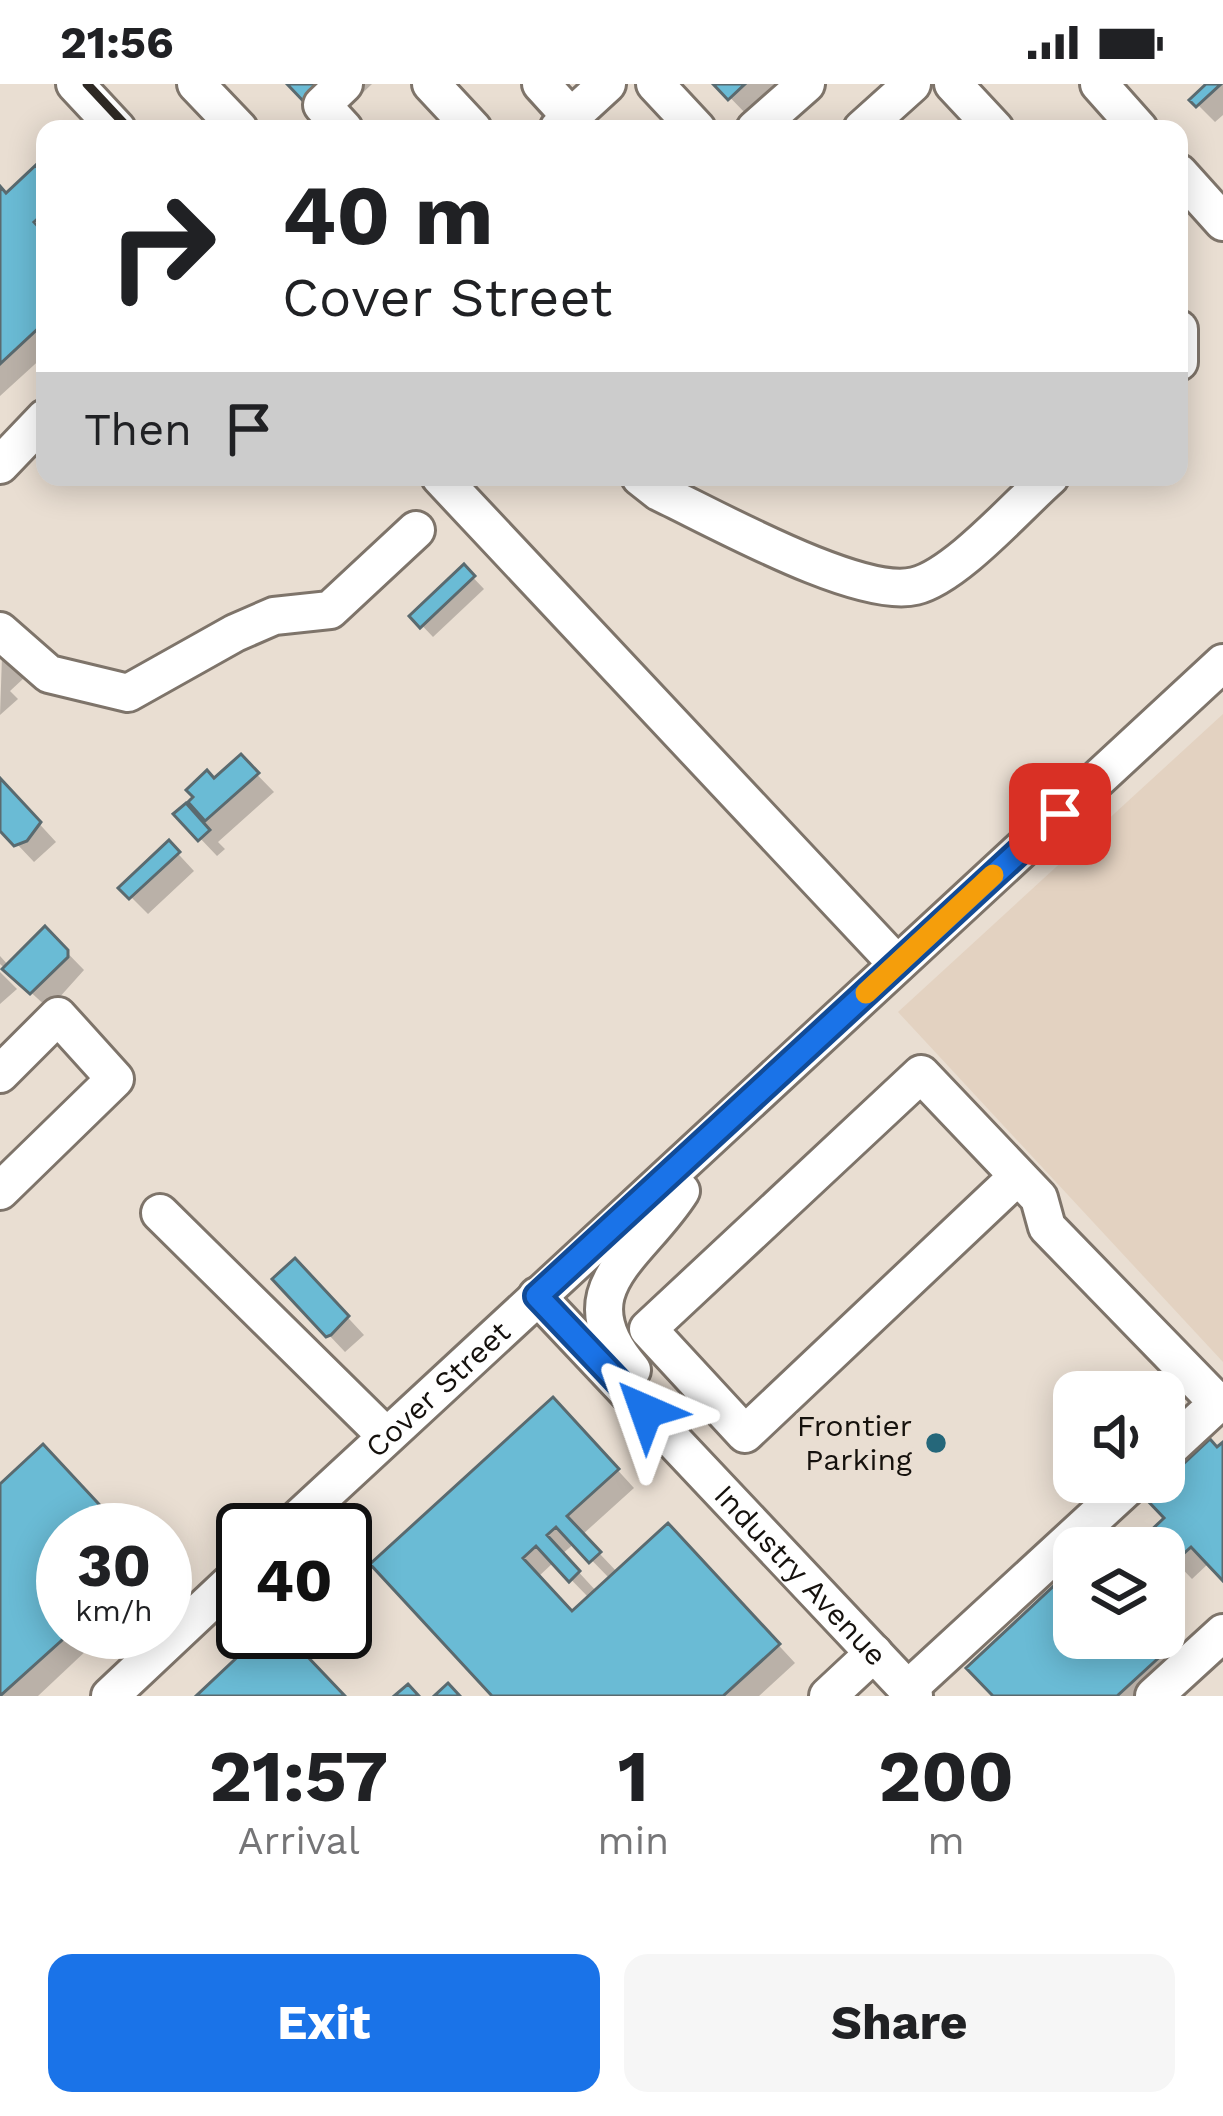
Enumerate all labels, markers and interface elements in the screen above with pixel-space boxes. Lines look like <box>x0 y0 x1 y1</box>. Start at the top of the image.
text: 21:56 <box>60 16 174 69</box>
text: 40 m <box>282 166 493 264</box>
icon: right <box>84 168 240 324</box>
text: Cover Street <box>282 266 612 329</box>
icon: arrive <box>216 396 282 462</box>
text: Then <box>84 403 192 456</box>
pin <box>1009 763 1111 865</box>
icon: arrive <box>1027 781 1093 847</box>
street label: Cover Street <box>358 1314 517 1464</box>
position arrow <box>583 1348 709 1474</box>
map controls <box>1053 1371 1185 1659</box>
button: sound <box>1053 1371 1185 1503</box>
place label: Frontier Parking <box>797 1408 912 1477</box>
marker: Frontier Parking <box>923 1430 949 1456</box>
street label: Industry Avenue <box>707 1478 894 1673</box>
speed limit sign: 40 <box>216 1503 372 1659</box>
button: layers <box>1053 1527 1185 1659</box>
text: 30 <box>77 1530 151 1601</box>
text: km/h <box>75 1593 153 1628</box>
text: 21:57 <box>209 1734 388 1818</box>
text: 1 <box>618 1734 649 1818</box>
text: 200 <box>878 1734 1014 1818</box>
text: Arrival <box>238 1818 360 1863</box>
text: min <box>597 1818 669 1863</box>
text: m <box>927 1818 965 1863</box>
button: Exit <box>48 1954 600 2092</box>
button: Share <box>624 1954 1175 2092</box>

